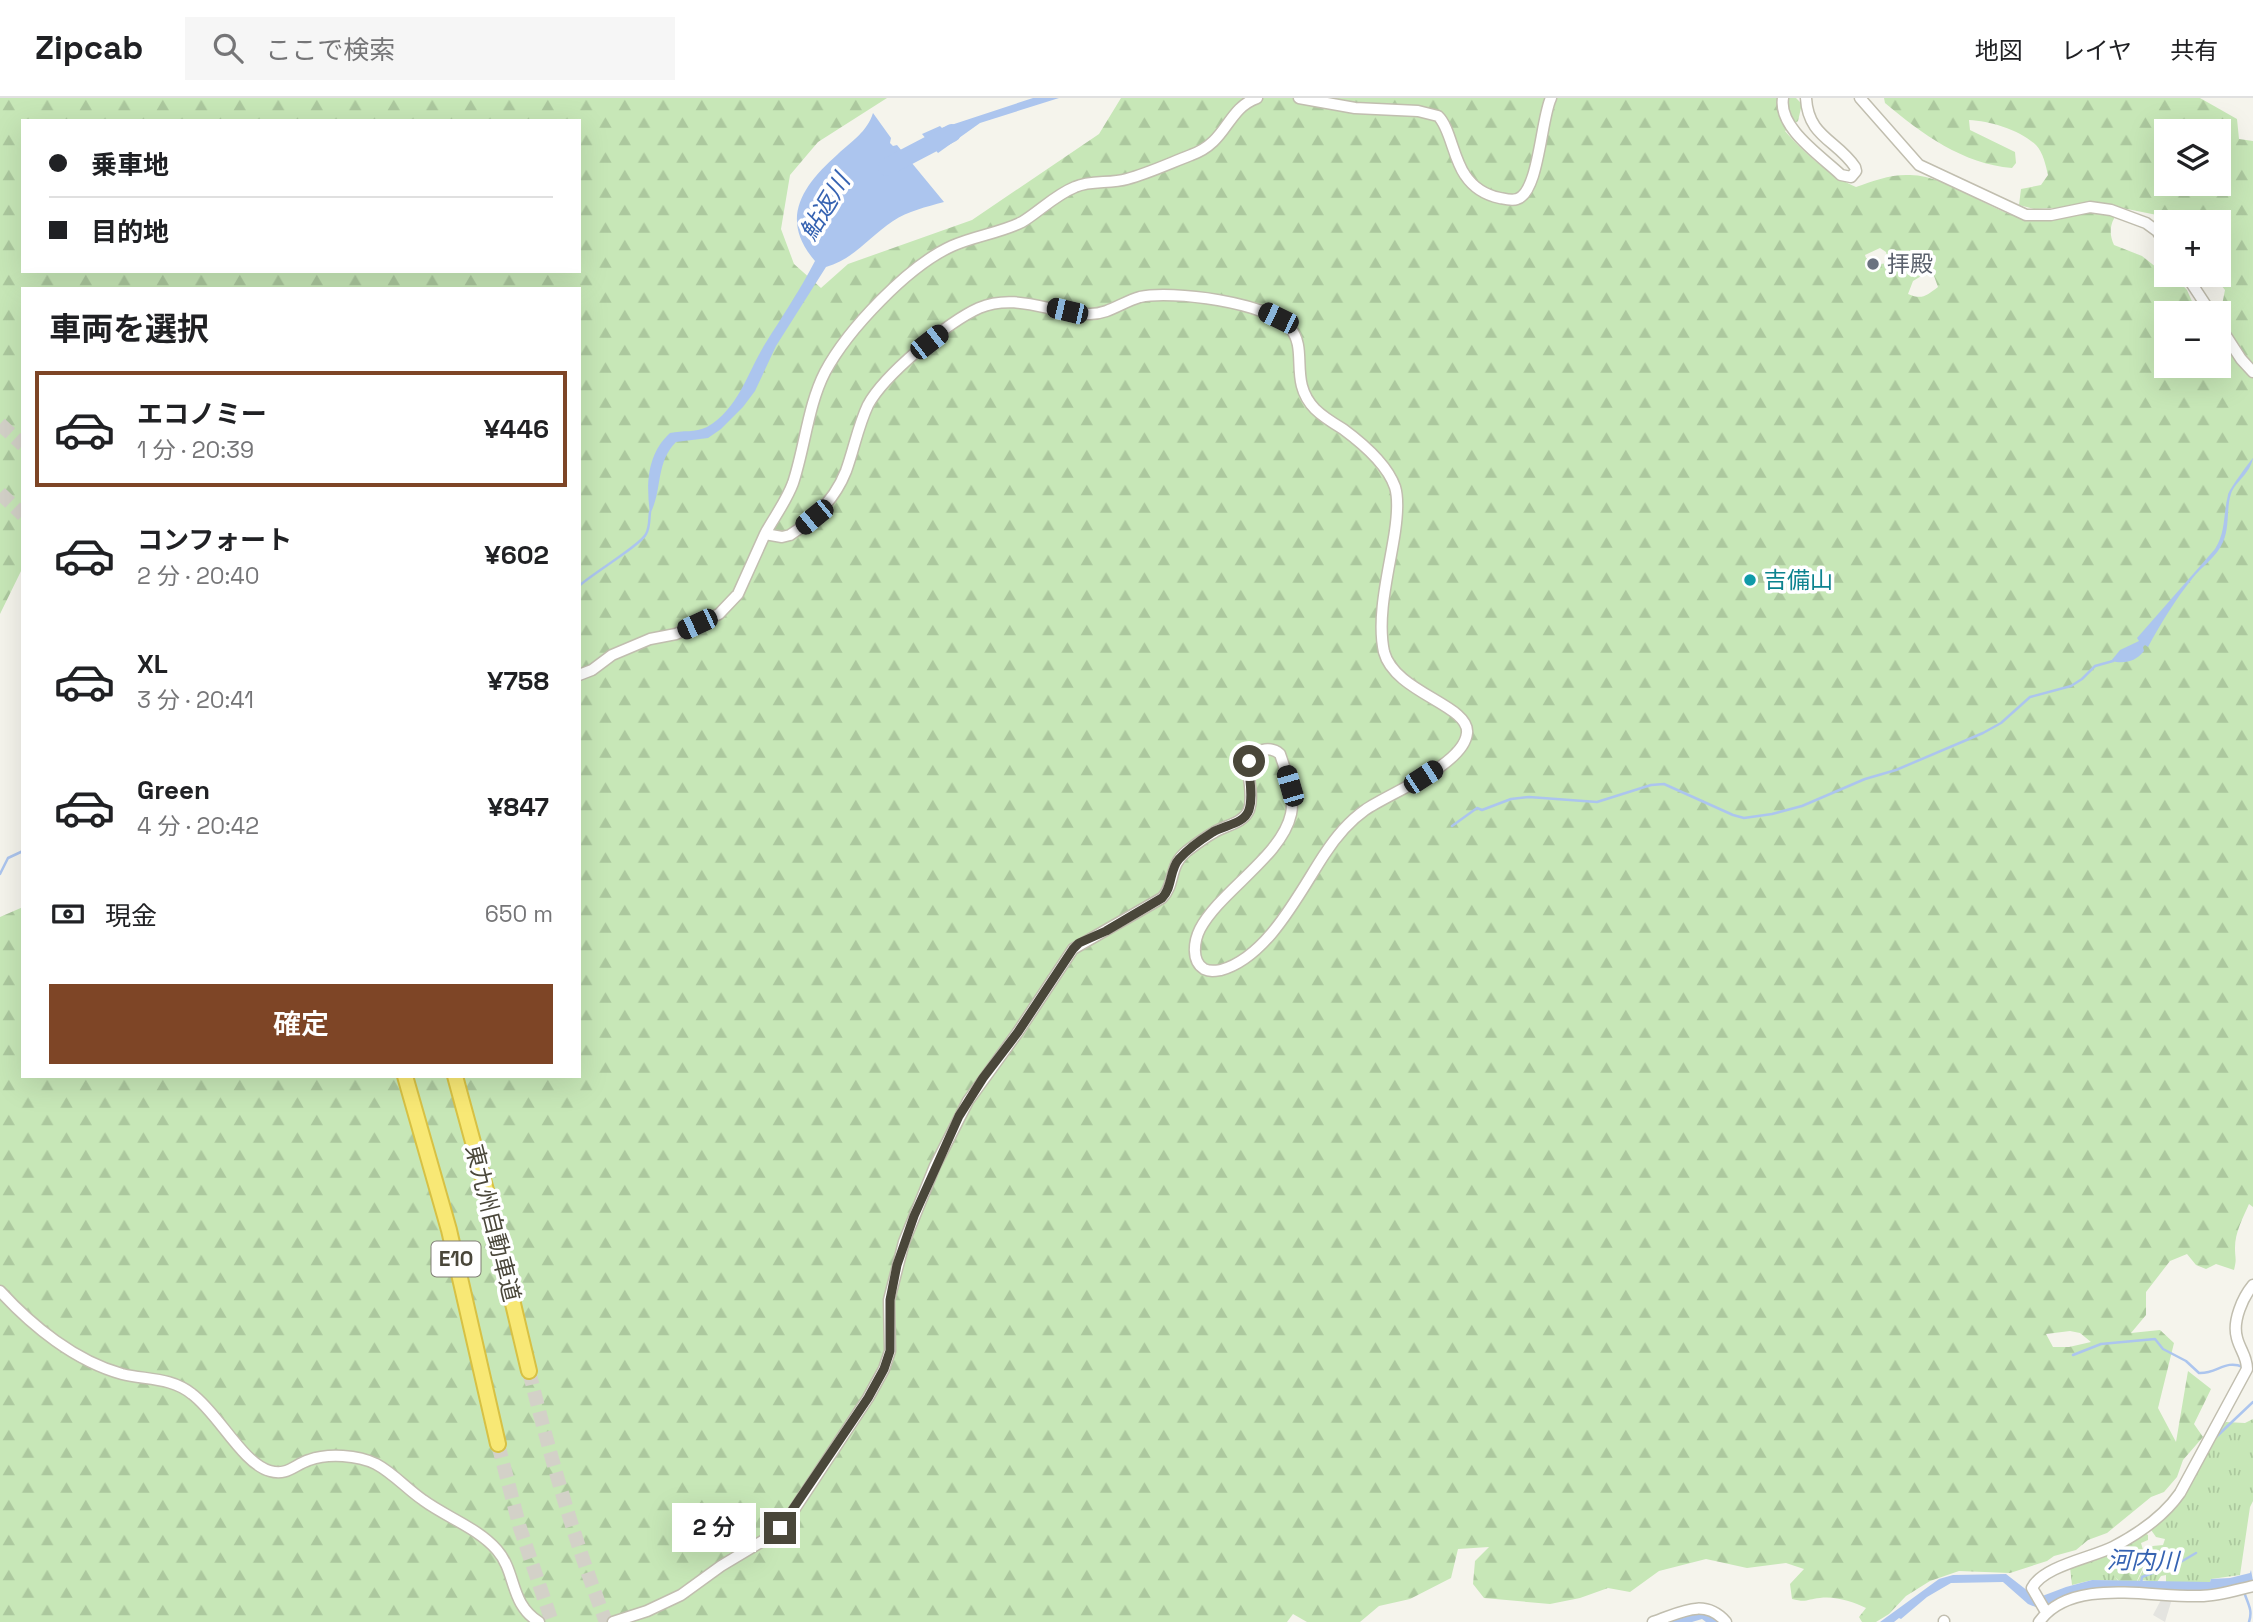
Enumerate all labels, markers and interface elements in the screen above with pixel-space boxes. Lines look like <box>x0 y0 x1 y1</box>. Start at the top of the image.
search box <box>185 17 675 80</box>
text: Zipcab <box>35 27 143 69</box>
icon: search <box>209 29 247 67</box>
text: ここで検索 <box>265 33 395 67</box>
text: 地図 <box>1975 35 2023 66</box>
text: レイヤ <box>2061 35 2132 66</box>
text: 共有 <box>2170 35 2218 66</box>
map controls <box>2154 119 2231 378</box>
button: layers <box>2154 119 2231 196</box>
text: 乗車地 <box>91 148 169 182</box>
water label: 鮎返川 <box>793 165 858 246</box>
button: + <box>2154 210 2231 287</box>
text: 目的地 <box>91 215 169 249</box>
place label: 拝殿 <box>1887 249 1933 279</box>
marker: 拝殿 <box>1865 256 1881 272</box>
car <box>1045 296 1090 326</box>
car <box>1255 299 1302 337</box>
button: − <box>2154 301 2231 378</box>
text: 車両を選択 <box>49 309 209 349</box>
car <box>906 321 953 363</box>
text: エコノミー <box>137 397 267 431</box>
icon: car <box>53 398 116 461</box>
text: ¥446 <box>484 412 549 446</box>
text: 1 分 · 20:39 <box>137 435 254 465</box>
car <box>792 496 837 538</box>
text: コンフォート <box>137 523 292 557</box>
icon: car <box>53 524 116 587</box>
text: ¥602 <box>485 538 549 572</box>
text: 2 分 · 20:40 <box>137 561 259 591</box>
place label: 吉備山 <box>1764 565 1833 595</box>
marker: 吉備山 <box>1742 572 1758 588</box>
car <box>674 606 721 642</box>
text: XL <box>137 647 168 681</box>
icon: car <box>53 650 116 713</box>
text: ¥758 <box>487 664 549 698</box>
text: 3 分 · 20:41 <box>137 685 254 715</box>
route start <box>1233 745 1265 777</box>
car <box>1400 757 1447 797</box>
car <box>1275 763 1306 809</box>
text: Green <box>137 773 210 807</box>
icon: car <box>53 776 116 839</box>
text: ¥847 <box>487 790 549 824</box>
text: 4 分 · 20:42 <box>137 811 259 841</box>
icon: cash <box>49 895 87 933</box>
text: 現金 <box>105 899 157 933</box>
text: 650 m <box>485 899 553 929</box>
button: 確定 <box>49 984 553 1064</box>
street label: 東九州自動車道 <box>459 1141 527 1305</box>
road number: E10 <box>432 1242 480 1276</box>
callout: 2 分 <box>672 1504 756 1552</box>
text: 2 分 <box>693 1512 735 1542</box>
route end <box>764 1512 796 1544</box>
water label: 河内川 <box>2107 1544 2182 1577</box>

